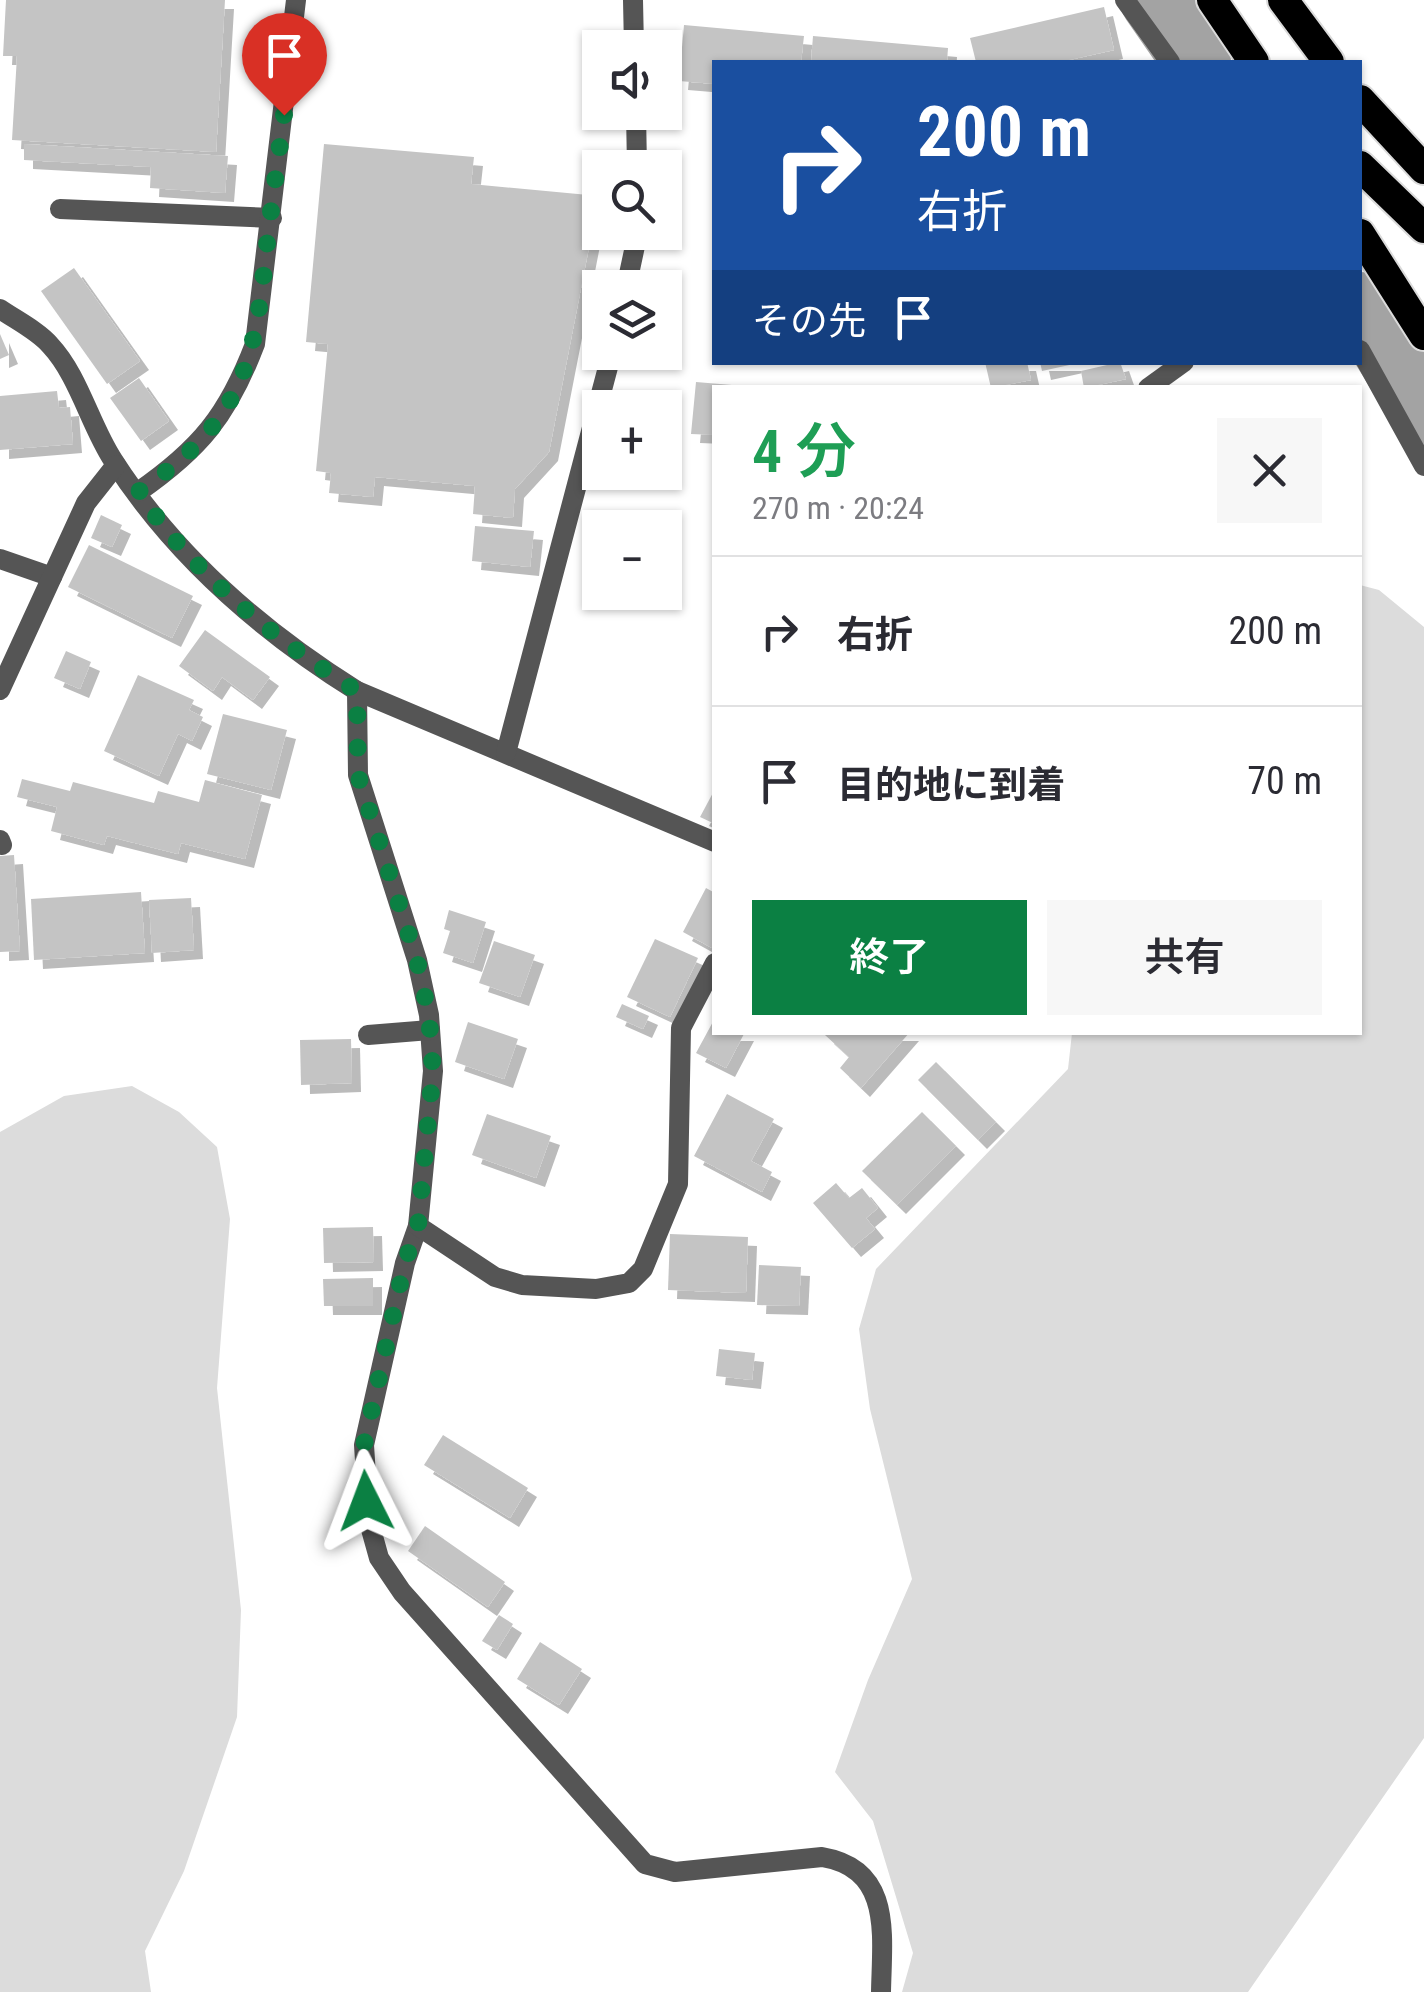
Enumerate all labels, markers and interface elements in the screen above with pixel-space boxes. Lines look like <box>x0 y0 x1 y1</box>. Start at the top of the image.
pin <box>242 13 327 116</box>
icon: arrive <box>257 28 312 83</box>
map controls <box>582 30 682 610</box>
button: sound <box>582 30 682 130</box>
text: 200 m <box>917 91 1091 173</box>
icon: right <box>752 100 882 230</box>
button: search <box>582 150 682 250</box>
text: 右折 <box>917 185 1007 238</box>
button: layers <box>582 270 682 370</box>
icon: arrive <box>886 290 941 345</box>
text: その先 <box>752 299 866 343</box>
button: + <box>582 390 682 490</box>
text: 4 分 <box>752 416 856 487</box>
button: close <box>1217 418 1322 523</box>
text: 270 m · 20:24 <box>752 489 924 527</box>
button: − <box>582 510 682 610</box>
icon: right <box>752 604 807 659</box>
text: 200 m <box>1228 609 1322 653</box>
text: 右折 <box>837 613 913 657</box>
icon: arrive <box>752 754 807 809</box>
text: 70 m <box>1247 759 1322 803</box>
text: 目的地に到着 <box>837 763 1065 807</box>
button: 終了 <box>752 900 1027 1015</box>
button: 共有 <box>1047 900 1322 1015</box>
position arrow <box>314 1449 418 1553</box>

